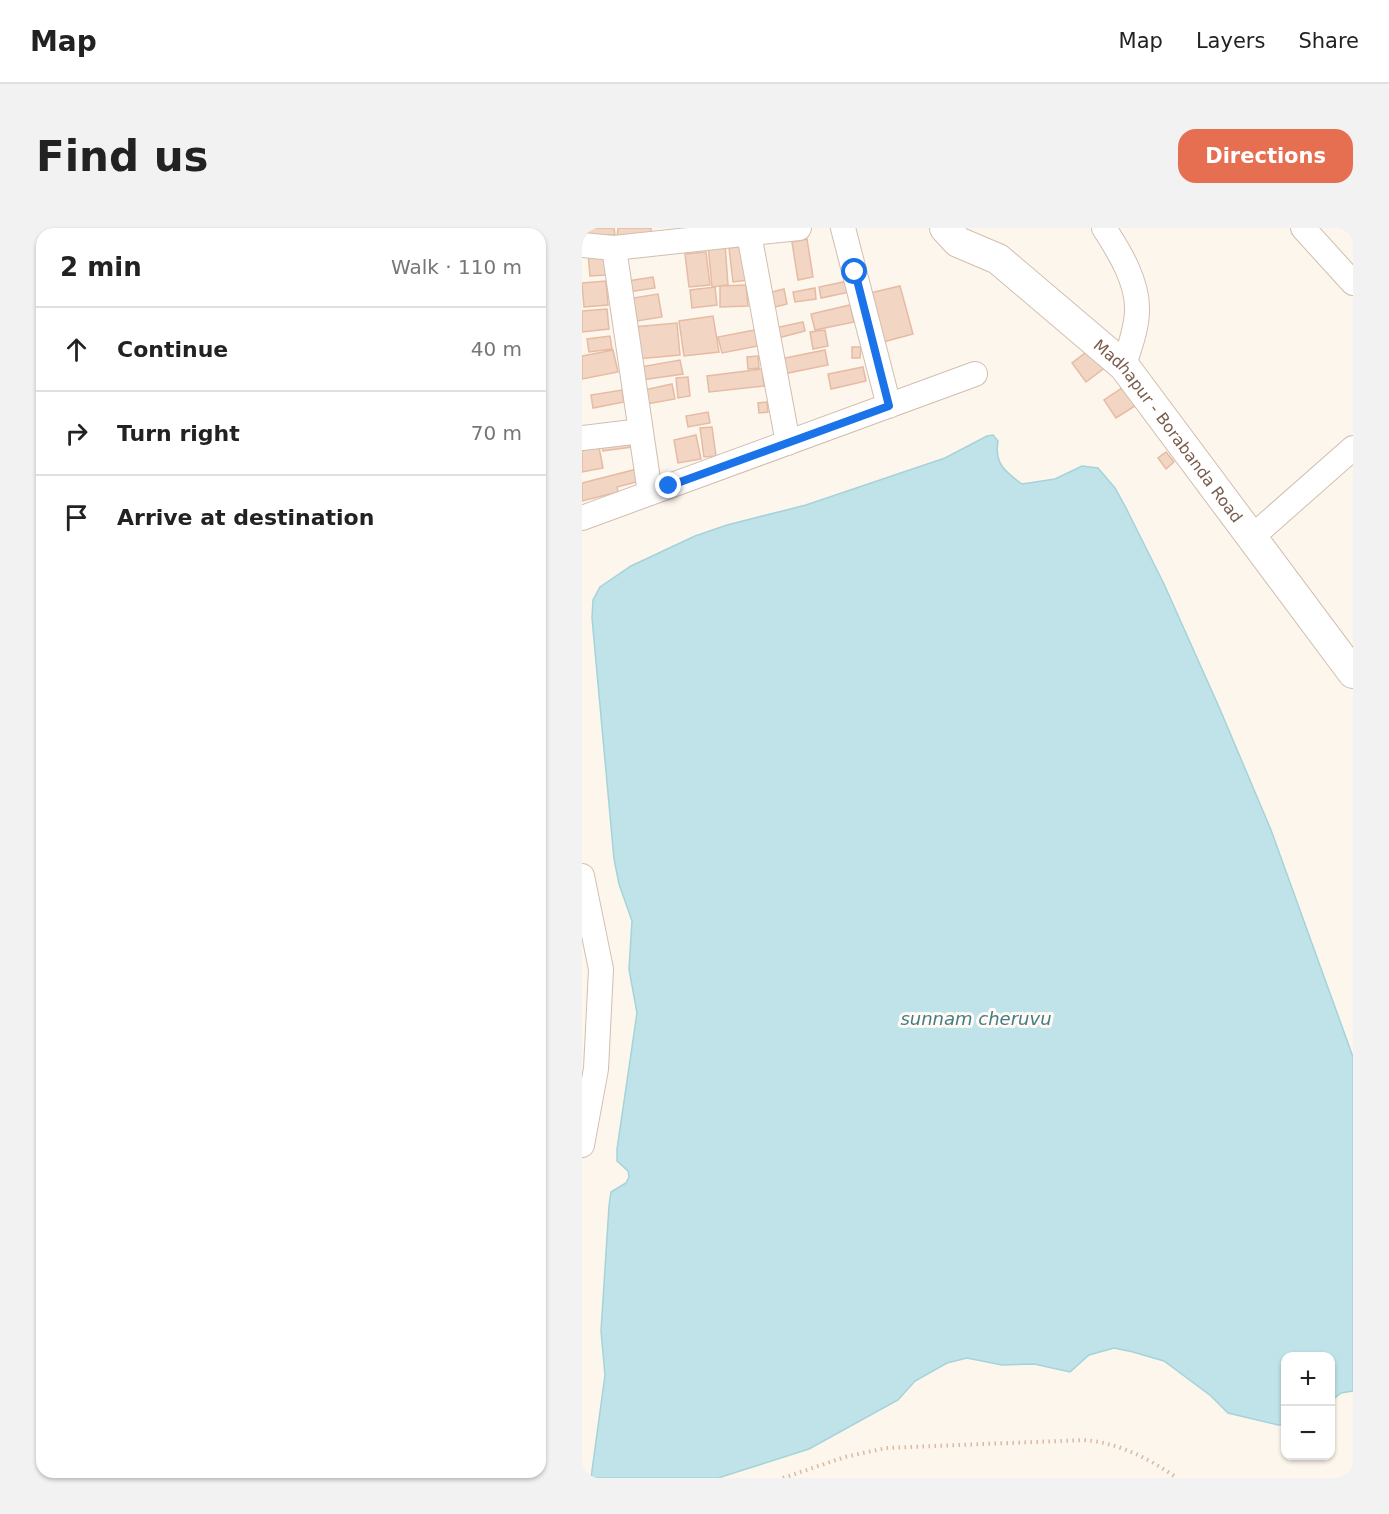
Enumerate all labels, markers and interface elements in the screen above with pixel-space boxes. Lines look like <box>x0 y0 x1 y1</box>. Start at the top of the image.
text: Map <box>30 25 97 58</box>
text: Map <box>1119 29 1163 53</box>
text: Layers <box>1196 29 1265 53</box>
text: Share <box>1298 29 1359 53</box>
button: Directions <box>1178 129 1353 183</box>
text: Find us <box>36 132 209 181</box>
text: 2 min <box>60 252 142 282</box>
text: Walk · 110 m <box>391 255 522 279</box>
route start <box>841 258 867 284</box>
icon: ahead <box>60 333 93 366</box>
street label: Madhapur - Borabanda Road <box>1090 335 1247 526</box>
text: Continue <box>117 337 228 362</box>
text: 40 m <box>471 337 522 361</box>
icon: right <box>60 417 93 450</box>
text: Turn right <box>117 421 240 446</box>
text: 70 m <box>471 421 522 445</box>
route end <box>655 472 681 498</box>
icon: arrive <box>60 501 93 534</box>
text: Arrive at destination <box>117 505 374 530</box>
water label: sunnam cheruvu <box>900 1008 1052 1029</box>
map controls <box>1281 1352 1335 1460</box>
button: + <box>1281 1352 1335 1406</box>
button: − <box>1281 1406 1335 1460</box>

